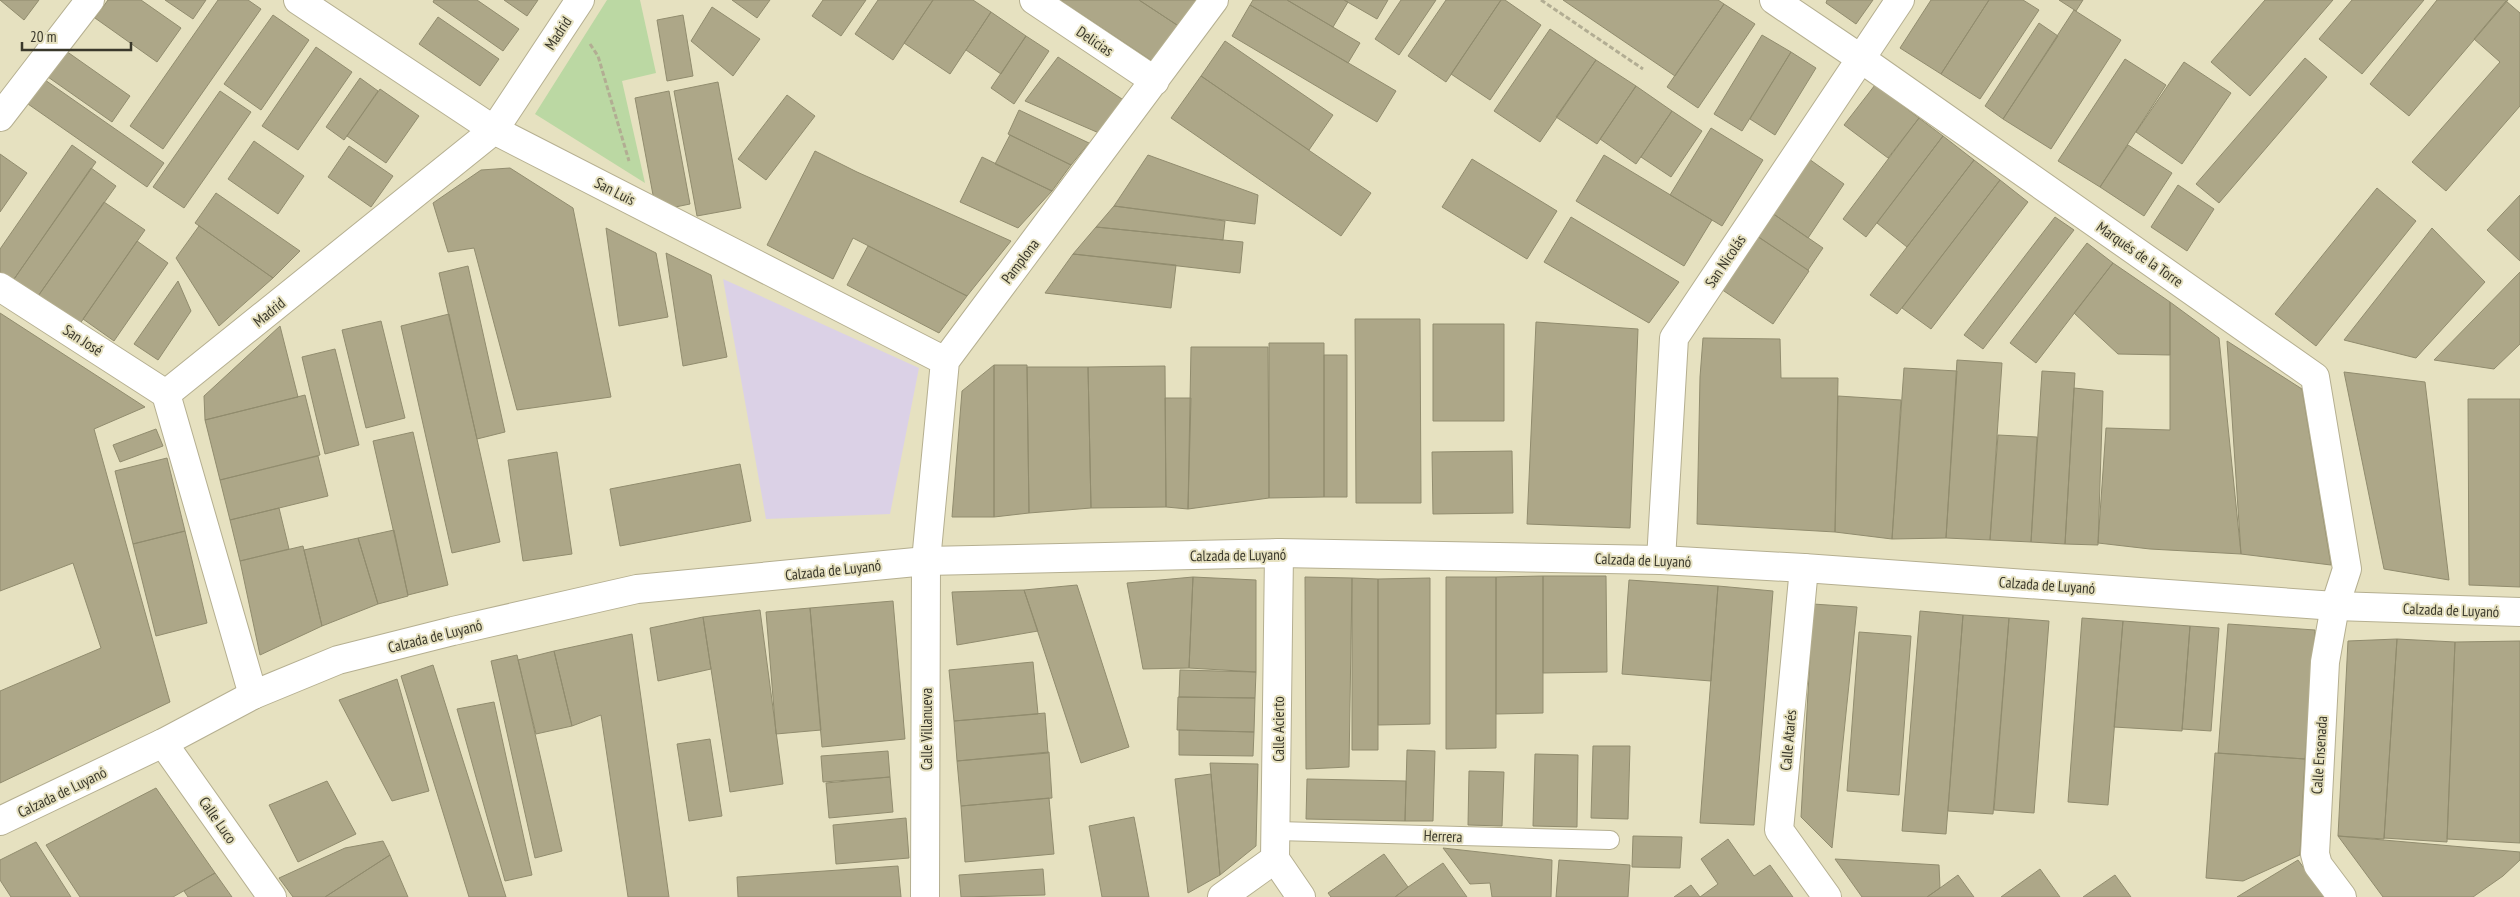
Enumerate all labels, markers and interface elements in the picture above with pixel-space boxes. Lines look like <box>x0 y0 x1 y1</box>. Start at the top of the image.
street label: Madrid <box>540 13 576 53</box>
scale bar <box>22 20 131 52</box>
street label: Delicias <box>1073 22 1117 60</box>
text: 20 m <box>30 27 56 46</box>
street label: San Luis <box>592 173 638 209</box>
street label: Marqués de la Torre <box>2093 217 2187 291</box>
street label: San Nicolás <box>1700 231 1750 291</box>
street label: Pamplona <box>997 235 1043 287</box>
street label: Madrid <box>249 293 289 331</box>
street label: San José <box>60 320 106 360</box>
street label: Calzada de Luyanó <box>1190 545 1286 565</box>
street label: Calzada de Luyanó <box>1595 549 1691 571</box>
street label: Calzada de Luyanó <box>784 556 882 584</box>
street label: Calzada de Luyanó <box>1998 572 2096 598</box>
street label: Calzada de Luyanó <box>2403 599 2499 621</box>
street label: Calzada de Luyanó <box>386 615 484 657</box>
street label: Calle Villanueva <box>917 688 936 770</box>
street label: Calle Acierto <box>1269 696 1288 762</box>
street label: Calle Atarés <box>1776 709 1800 771</box>
street label: Calle Ensenada <box>2307 715 2331 795</box>
street label: Calzada de Luyanó <box>15 762 109 822</box>
street label: Calle Luco <box>195 793 241 847</box>
street label: Herrera <box>1423 826 1463 846</box>

